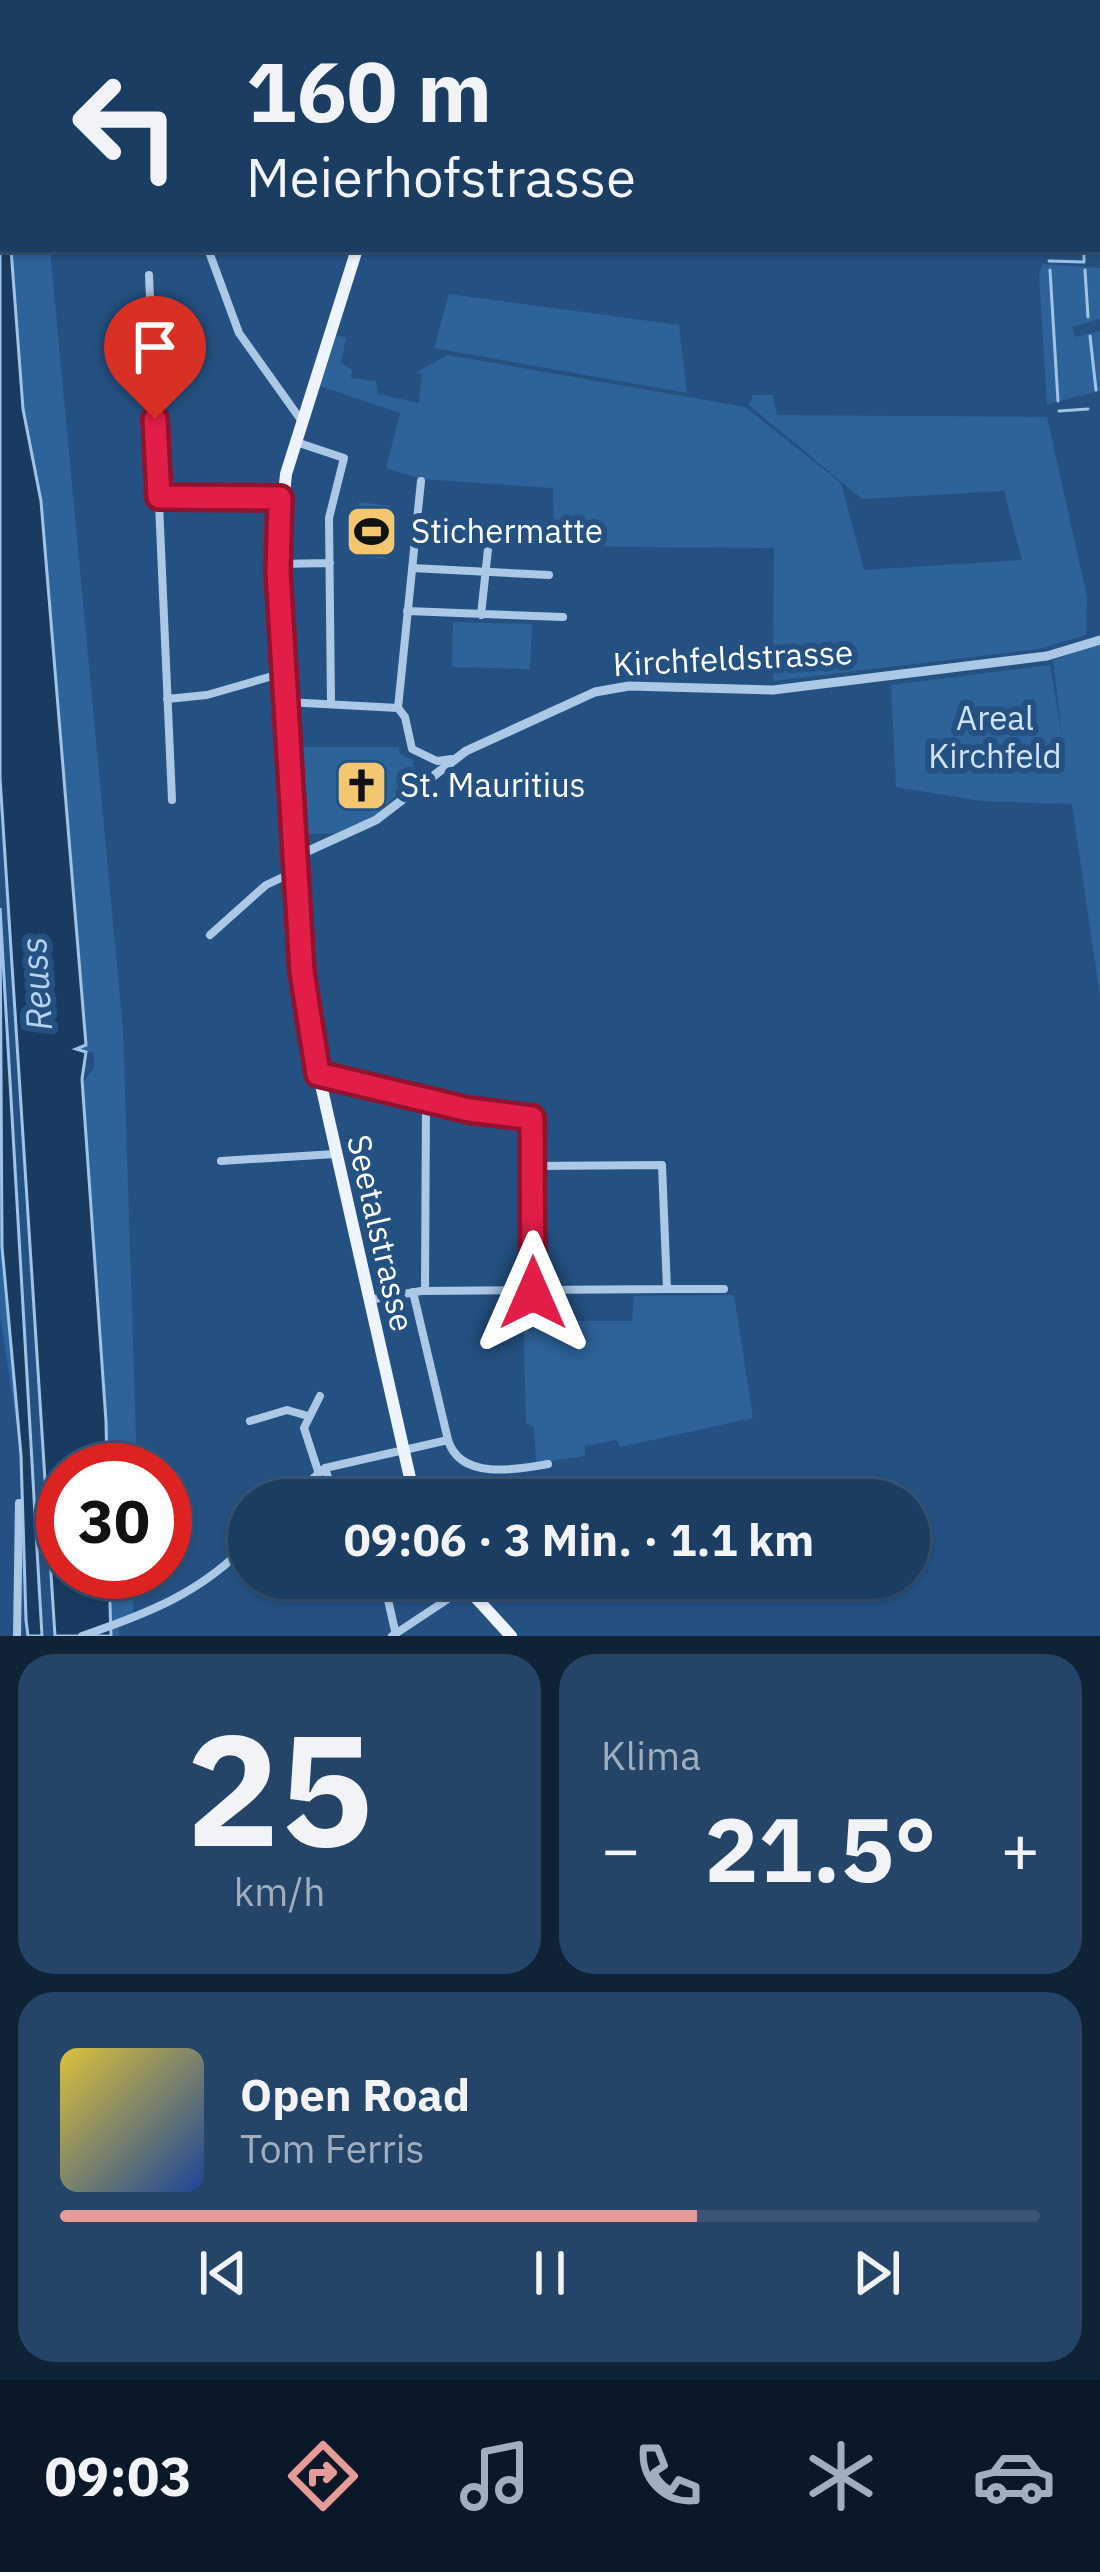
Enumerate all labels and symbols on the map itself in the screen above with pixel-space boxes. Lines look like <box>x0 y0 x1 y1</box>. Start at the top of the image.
pin <box>104 296 206 419</box>
sports icon: Stichermatte <box>344 503 400 559</box>
place label: Stichermatte <box>411 509 603 552</box>
street label: Kirchfeldstrasse <box>612 630 854 685</box>
park label: Areal Kirchfeld <box>928 696 1062 777</box>
church icon: St. Mauritius <box>333 757 389 813</box>
place label: St. Mauritius <box>400 763 586 806</box>
water label: Reuss <box>9 936 62 1032</box>
street label: Seetalstrasse <box>338 1130 425 1335</box>
position arrow <box>470 1230 596 1356</box>
speed limit sign: 30 <box>36 1443 192 1599</box>

